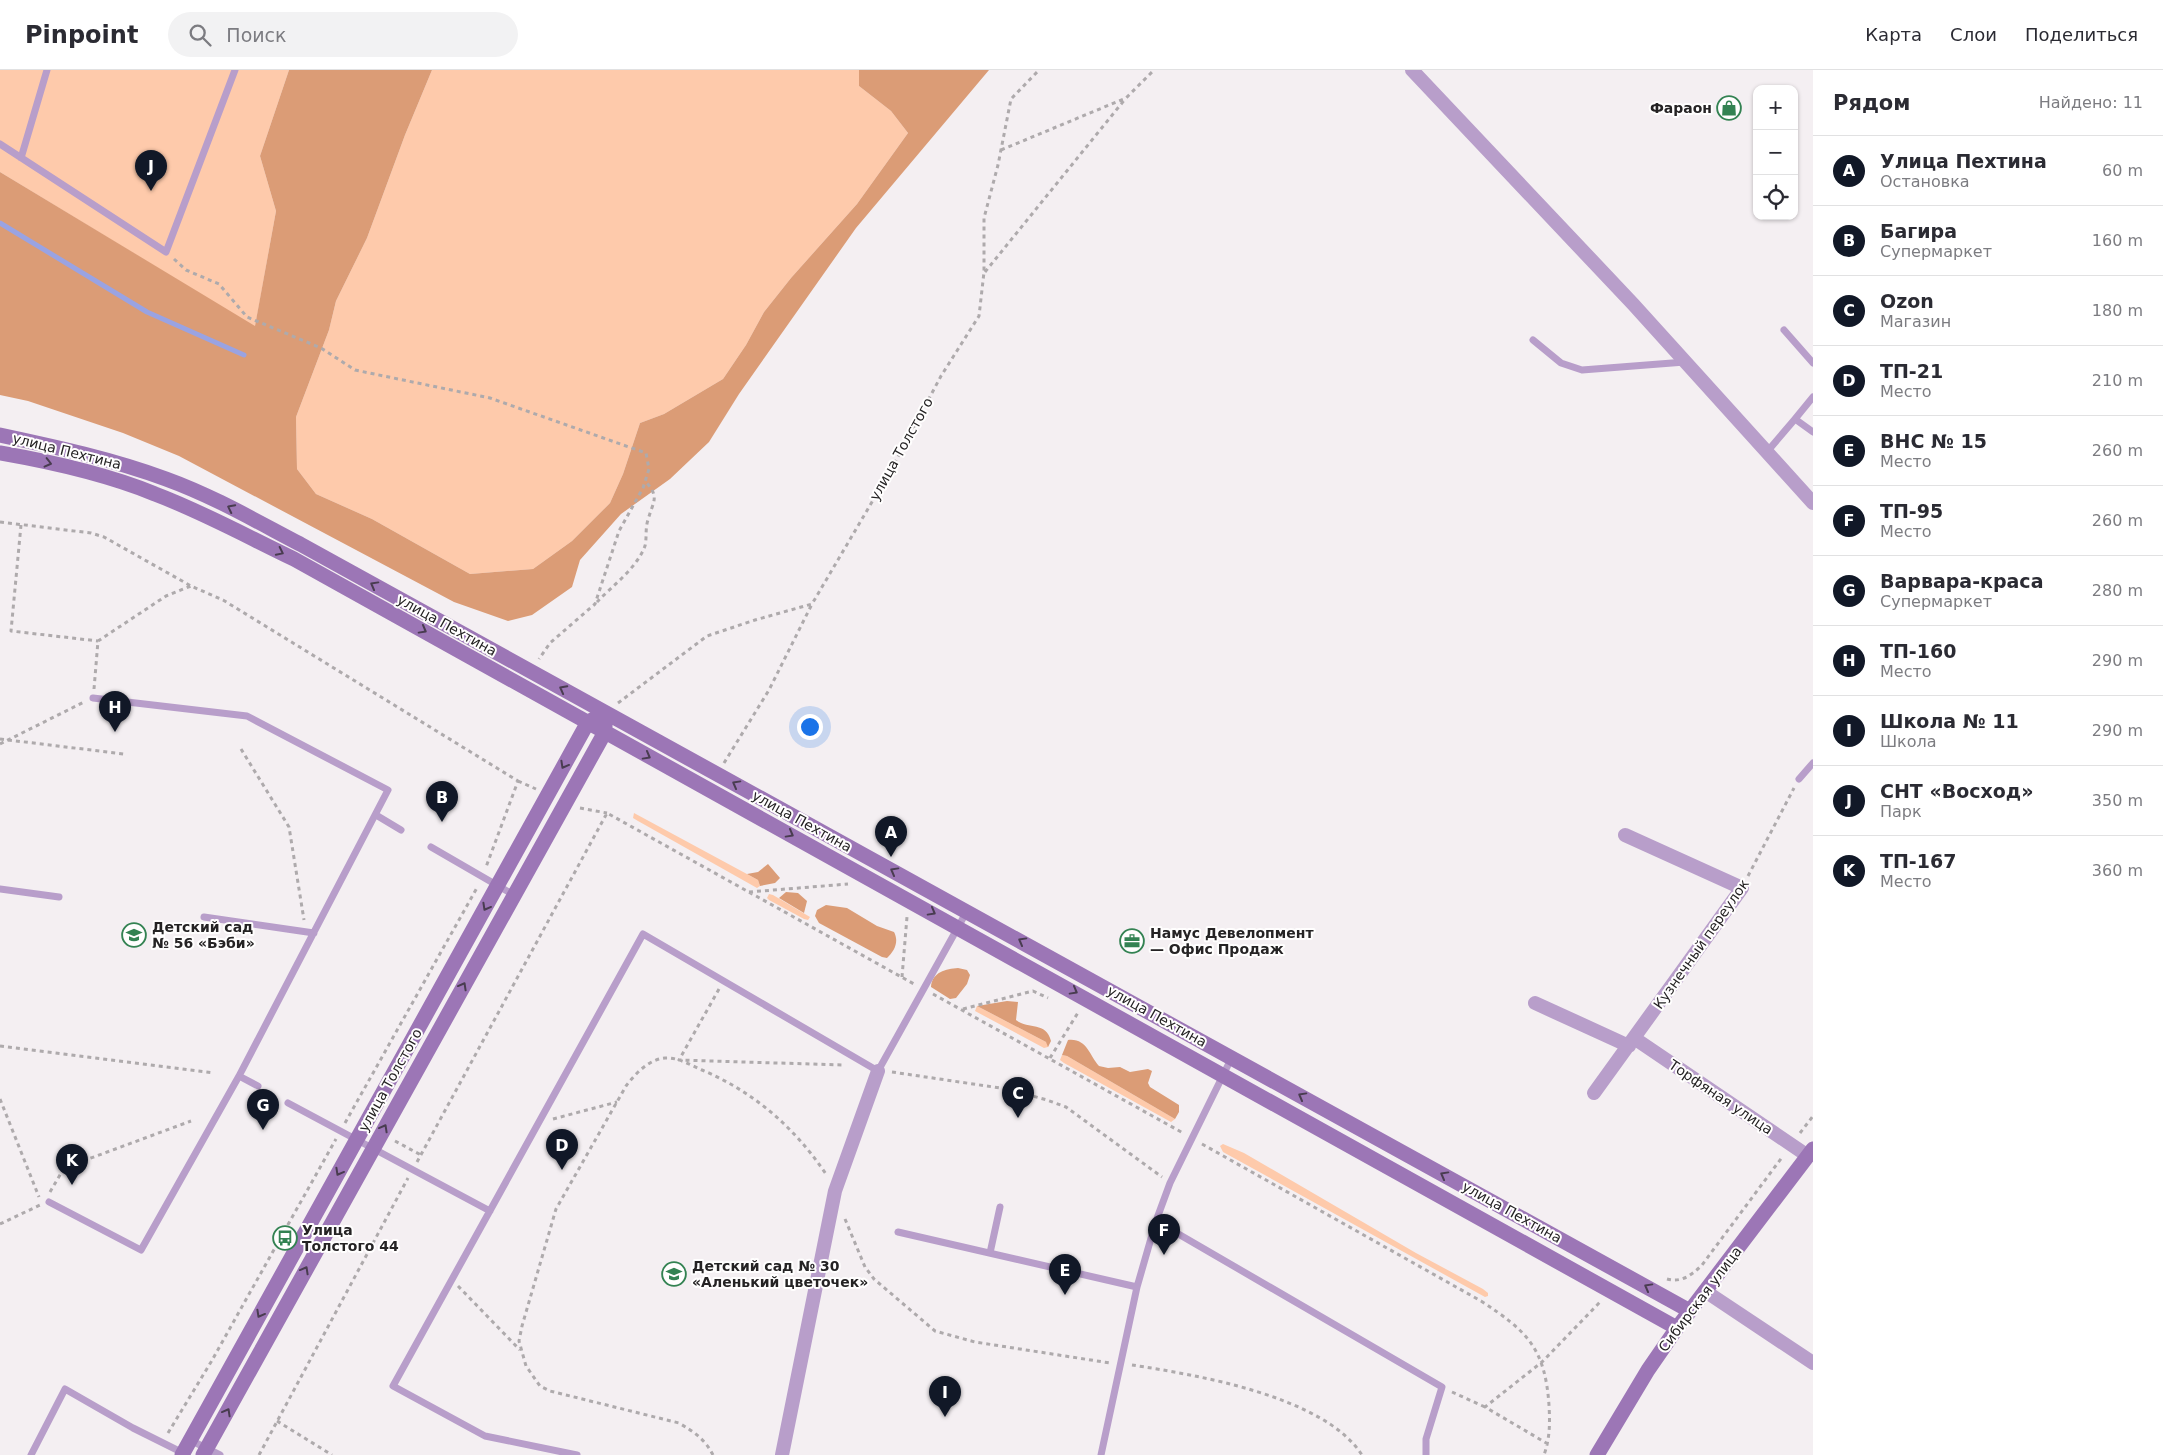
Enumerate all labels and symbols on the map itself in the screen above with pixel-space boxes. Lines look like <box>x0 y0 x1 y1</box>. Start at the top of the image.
shop icon: Фараон <box>1716 95 1742 121</box>
place label: Фараон <box>1650 100 1712 116</box>
pin: J <box>135 150 167 191</box>
street label: улица Толстого <box>866 395 936 503</box>
street label: улица Пехтина <box>11 430 123 472</box>
one-way arrow <box>43 457 52 468</box>
one-way arrow <box>227 504 236 514</box>
one-way arrow <box>275 546 284 557</box>
one-way arrow <box>371 581 380 591</box>
street label: улица Пехтина <box>394 591 500 659</box>
one-way arrow <box>417 624 426 634</box>
one-way arrow <box>559 685 568 695</box>
pin: H <box>99 691 131 732</box>
your location <box>797 714 823 740</box>
one-way arrow <box>642 750 651 760</box>
one-way arrow <box>560 760 570 769</box>
one-way arrow <box>732 780 741 790</box>
pin: B <box>426 781 458 822</box>
street label: улица Пехтина <box>749 787 855 855</box>
pin: A <box>875 816 907 857</box>
one-way arrow <box>784 828 793 838</box>
one-way arrow <box>890 867 899 877</box>
street label: Кузнечный переулок <box>1650 876 1752 1012</box>
one-way arrow <box>482 902 492 911</box>
one-way arrow <box>927 906 936 916</box>
place label: Детский сад № 56 «Бэби» <box>152 919 255 951</box>
school or university icon: Детский сад № 56 «Бэби» <box>121 922 147 948</box>
place label: Намус Девелопмент — Офис Продаж <box>1150 925 1314 957</box>
office icon: Намус Девелопмент — Офис Продаж <box>1119 928 1145 954</box>
one-way arrow <box>1018 937 1027 947</box>
street label: улица Пехтина <box>1104 982 1210 1050</box>
one-way arrow <box>457 983 467 992</box>
one-way arrow <box>1069 985 1078 995</box>
street label: улица Толстого <box>355 1026 425 1134</box>
street label: Торфяная улица <box>1665 1056 1776 1138</box>
pin: C <box>1002 1077 1034 1118</box>
pin: G <box>247 1089 279 1130</box>
one-way arrow <box>1298 1092 1307 1102</box>
one-way arrow <box>378 1125 388 1134</box>
pin: D <box>546 1129 578 1170</box>
pin: K <box>56 1144 88 1185</box>
one-way arrow <box>335 1166 345 1175</box>
one-way arrow <box>1441 1171 1450 1181</box>
street label: улица Пехтина <box>1459 1178 1565 1246</box>
pin: F <box>1148 1214 1180 1255</box>
place label: Улица Толстого 44 <box>302 1222 399 1254</box>
bus stop icon: Улица Толстого 44 <box>272 1225 298 1251</box>
street label: Сибирская улица <box>1655 1243 1745 1355</box>
pin: E <box>1049 1254 1081 1295</box>
place label: Детский сад № 30 «Аленький цветочек» <box>692 1258 868 1290</box>
school or university icon: Детский сад № 30 «Аленький цветочек» <box>661 1261 687 1287</box>
one-way arrow <box>299 1267 309 1276</box>
one-way arrow <box>1644 1283 1653 1293</box>
one-way arrow <box>257 1309 267 1318</box>
pin: I <box>929 1376 961 1417</box>
one-way arrow <box>220 1409 230 1418</box>

